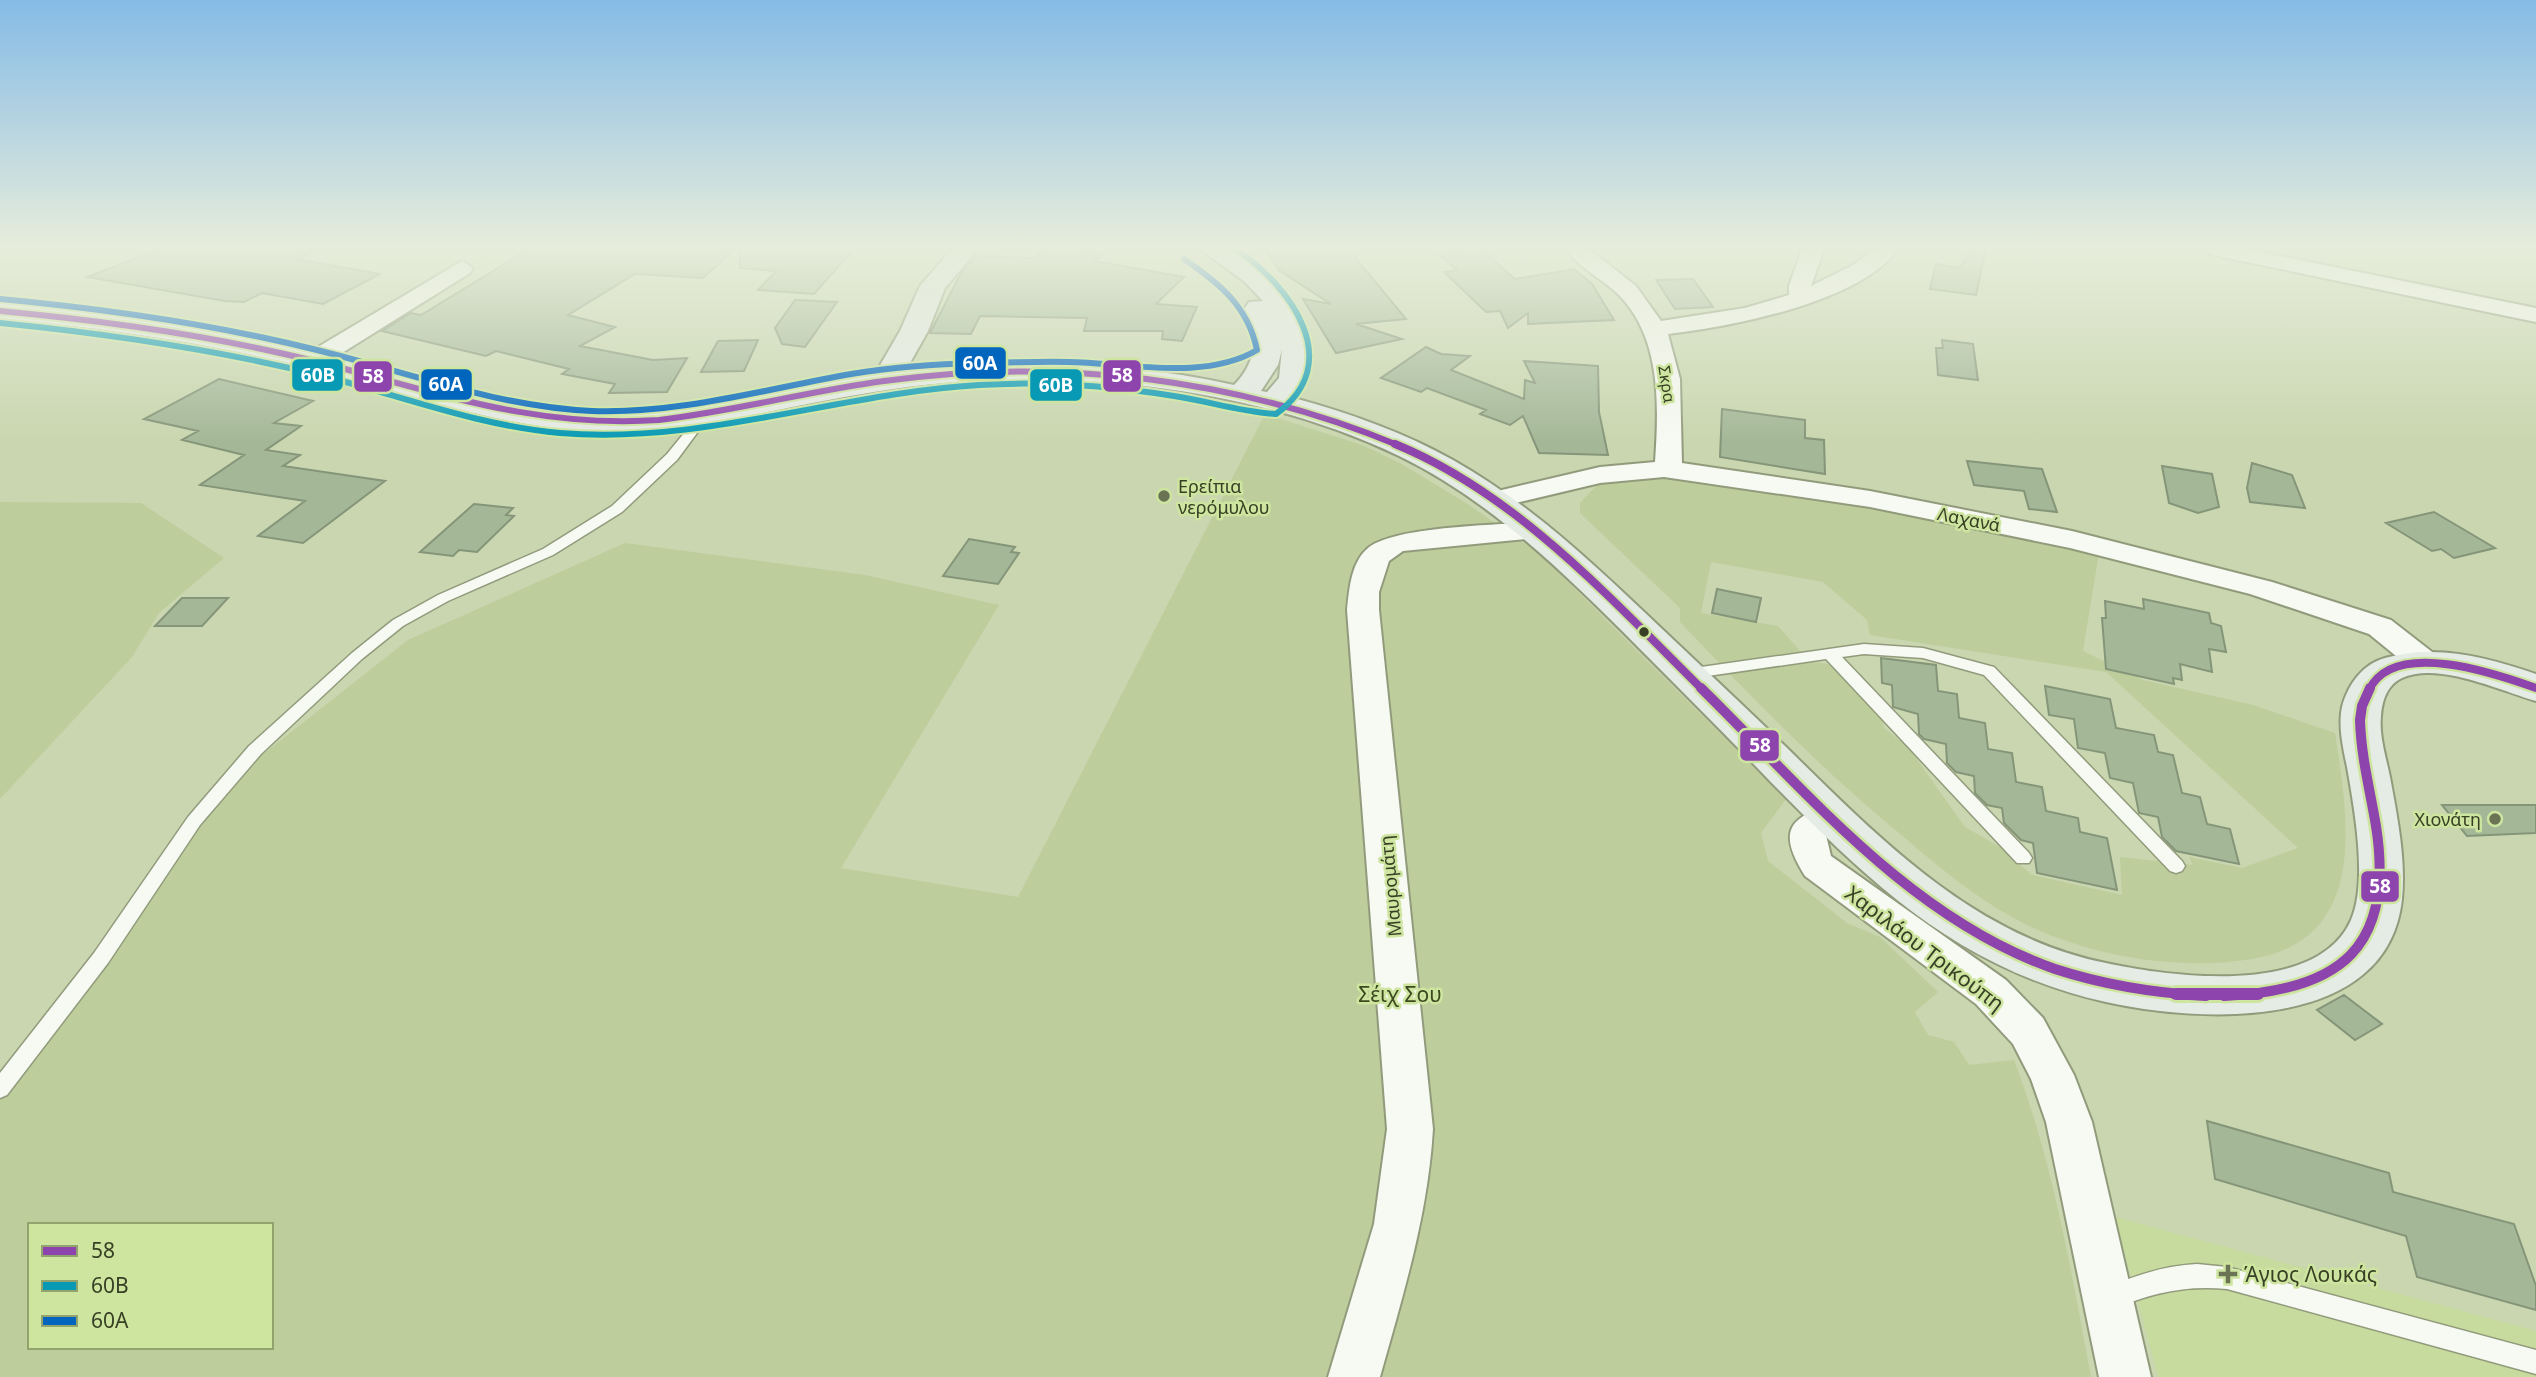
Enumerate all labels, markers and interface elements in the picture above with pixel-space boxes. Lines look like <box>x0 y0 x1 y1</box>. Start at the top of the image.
line badge: 60Α <box>954 346 1007 380</box>
text: 60Α <box>963 350 998 376</box>
line badge: 60Β <box>291 358 344 392</box>
line badge: 58 <box>1102 359 1142 393</box>
line badge: 58 <box>353 360 393 393</box>
text: 60Β <box>301 362 335 388</box>
text: 58 <box>1111 362 1133 388</box>
text: 58 <box>362 363 384 389</box>
street label: Σκρα <box>1653 364 1681 404</box>
line badge: 60Α <box>420 368 473 401</box>
line badge: 60Β <box>1029 368 1083 402</box>
text: 60Α <box>429 371 464 397</box>
text: 60Β <box>1039 372 1073 398</box>
place label: Ερείπια νερόμυλου <box>1178 474 1270 519</box>
marker: Ερείπια νερόμυλου <box>1156 488 1172 504</box>
street label: Λαχανά <box>1935 501 2003 537</box>
unlabelled marker <box>1637 625 1651 639</box>
line badge: 58 <box>1739 729 1780 762</box>
text: 58 <box>1749 732 1771 758</box>
place label: Χιονάτη <box>2414 807 2481 831</box>
marker: Χιονάτη <box>2487 811 2503 827</box>
street label: Μαυρομάτη <box>1374 834 1406 938</box>
line badge: 58 <box>2360 870 2400 903</box>
text: 58 <box>2369 873 2391 899</box>
street label: Χαριλάου Τρικούπη <box>1840 879 2010 1017</box>
park label: Σέιχ Σου <box>1358 980 1442 1008</box>
legend <box>28 1223 273 1349</box>
text: 58 <box>91 1236 115 1264</box>
place label: Άγιος Λουκάς <box>2244 1260 2377 1288</box>
marker: Άγιος Λουκάς <box>2218 1264 2238 1284</box>
text: 60Β <box>91 1271 129 1299</box>
text: 60Α <box>91 1306 129 1334</box>

